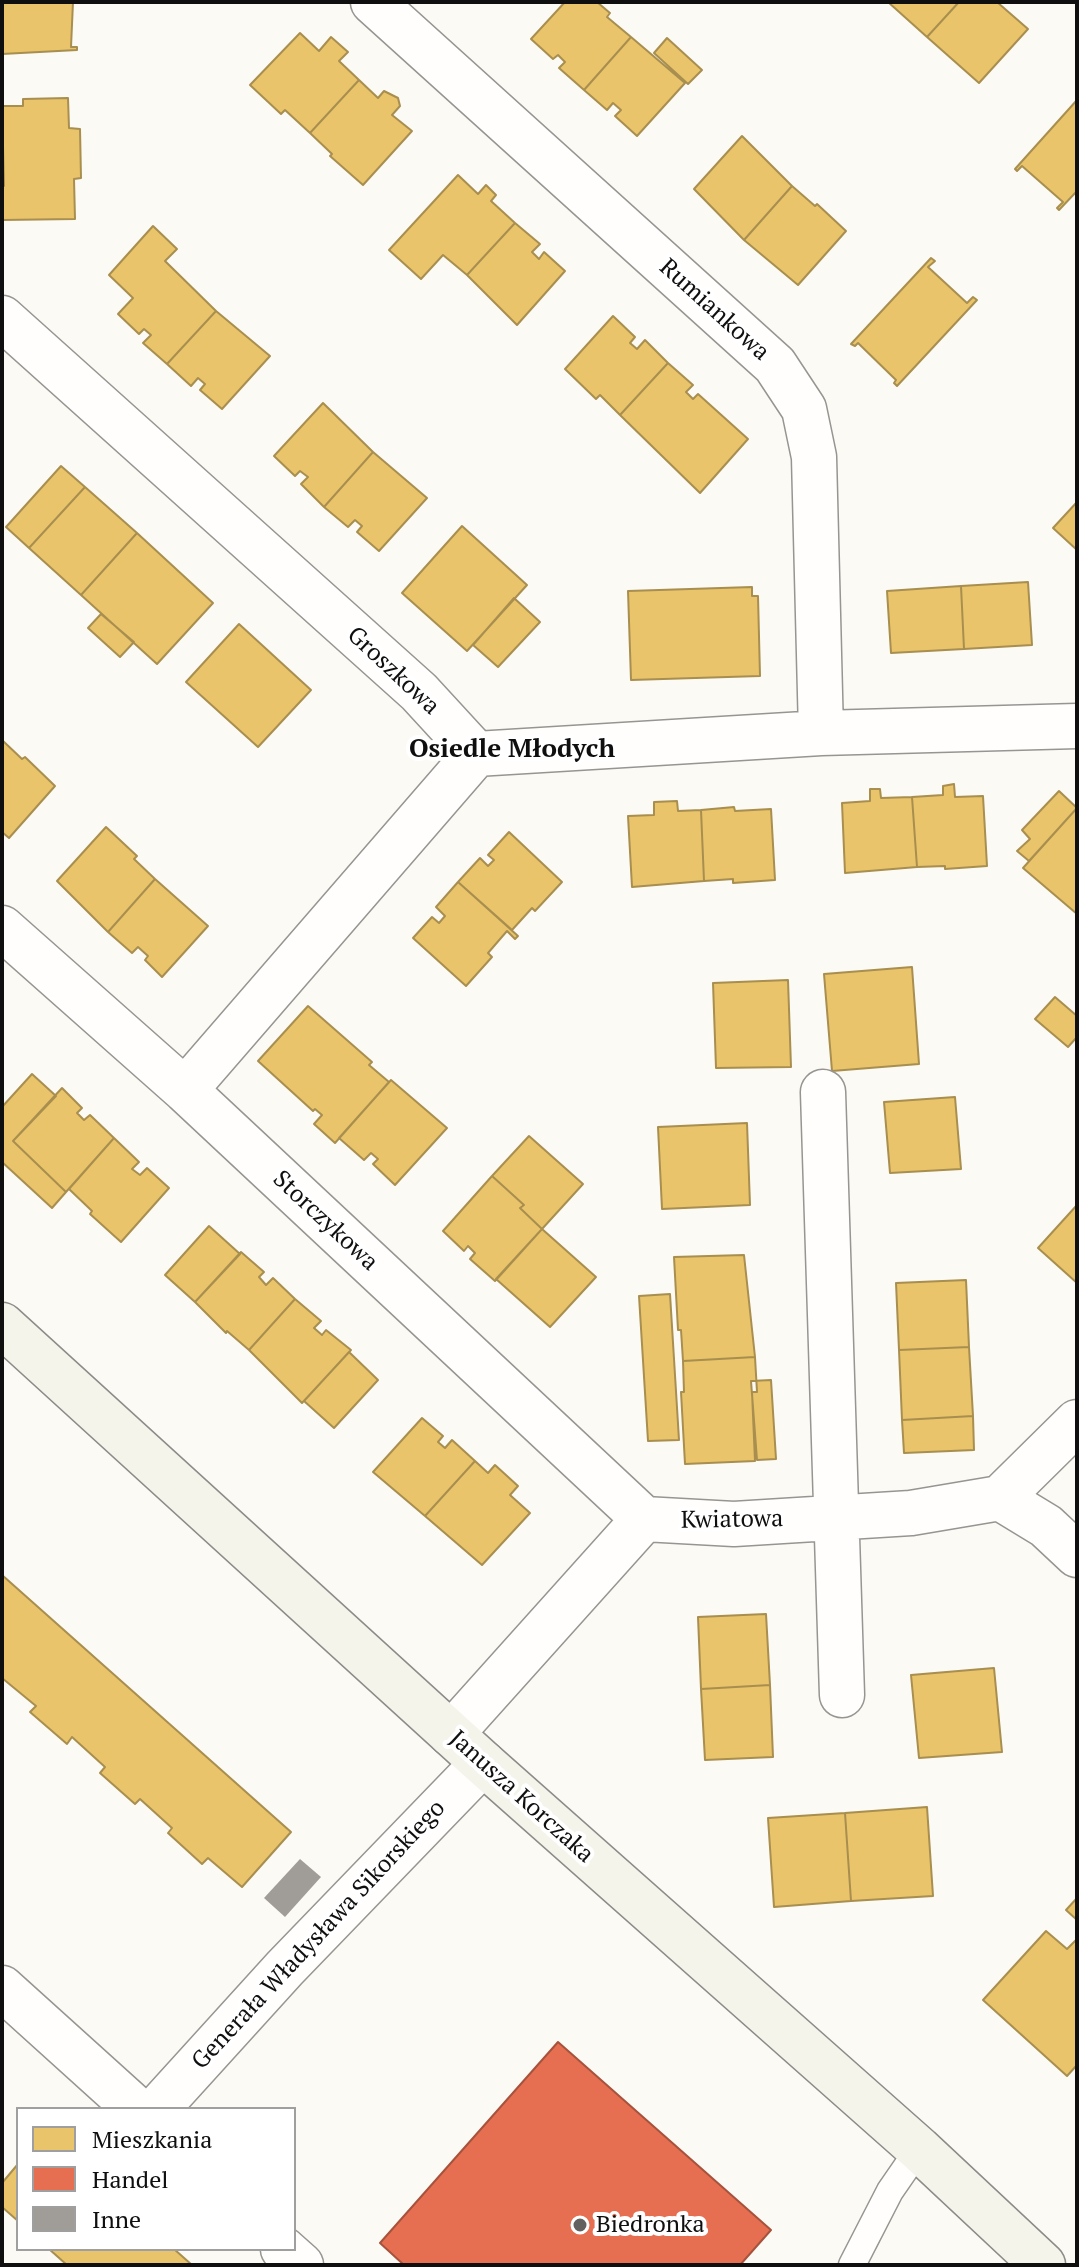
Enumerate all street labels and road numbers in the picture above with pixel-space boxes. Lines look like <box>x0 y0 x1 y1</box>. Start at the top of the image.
street label: Rumiankowa <box>653 253 775 367</box>
street label: Groszkowa <box>341 621 445 721</box>
street label: Storczykowa <box>266 1165 384 1277</box>
street label: Kwiatowa <box>681 1505 783 1535</box>
street label: Janusza Korczaka <box>443 1725 599 1869</box>
street label: Generała Władysława Sikorskiego <box>186 1794 452 2076</box>

